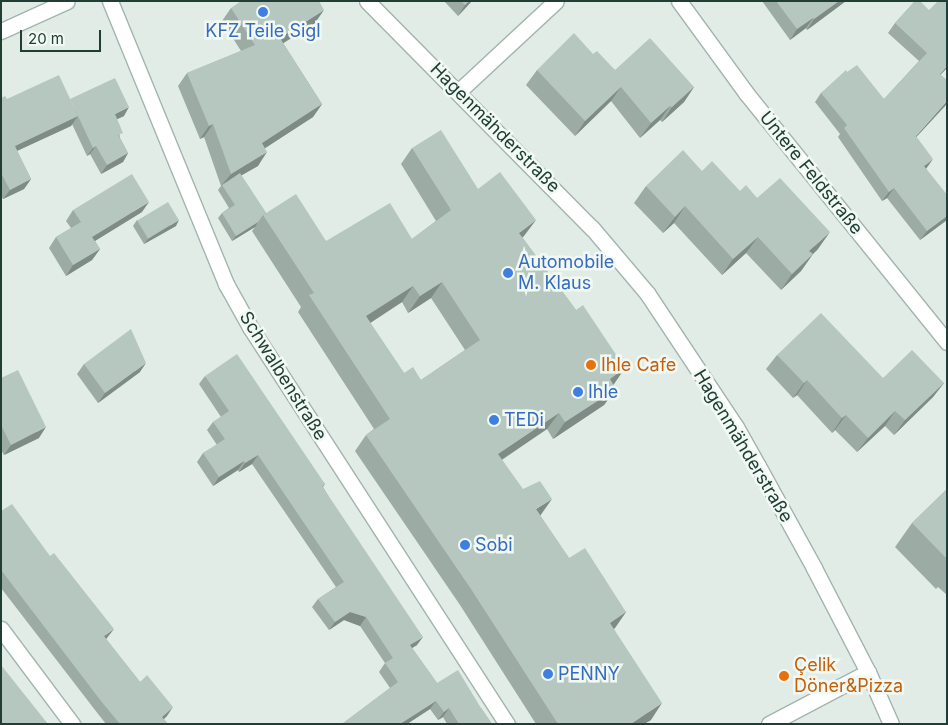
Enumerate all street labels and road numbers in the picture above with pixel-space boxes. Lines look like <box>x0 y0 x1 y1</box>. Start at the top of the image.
street label: Hagenmähderstraße <box>426 59 564 197</box>
street label: Untere Feldstraße <box>755 107 867 239</box>
street label: Schwalbenstraße <box>235 308 331 444</box>
street label: Hagenmähderstraße <box>689 366 797 526</box>

